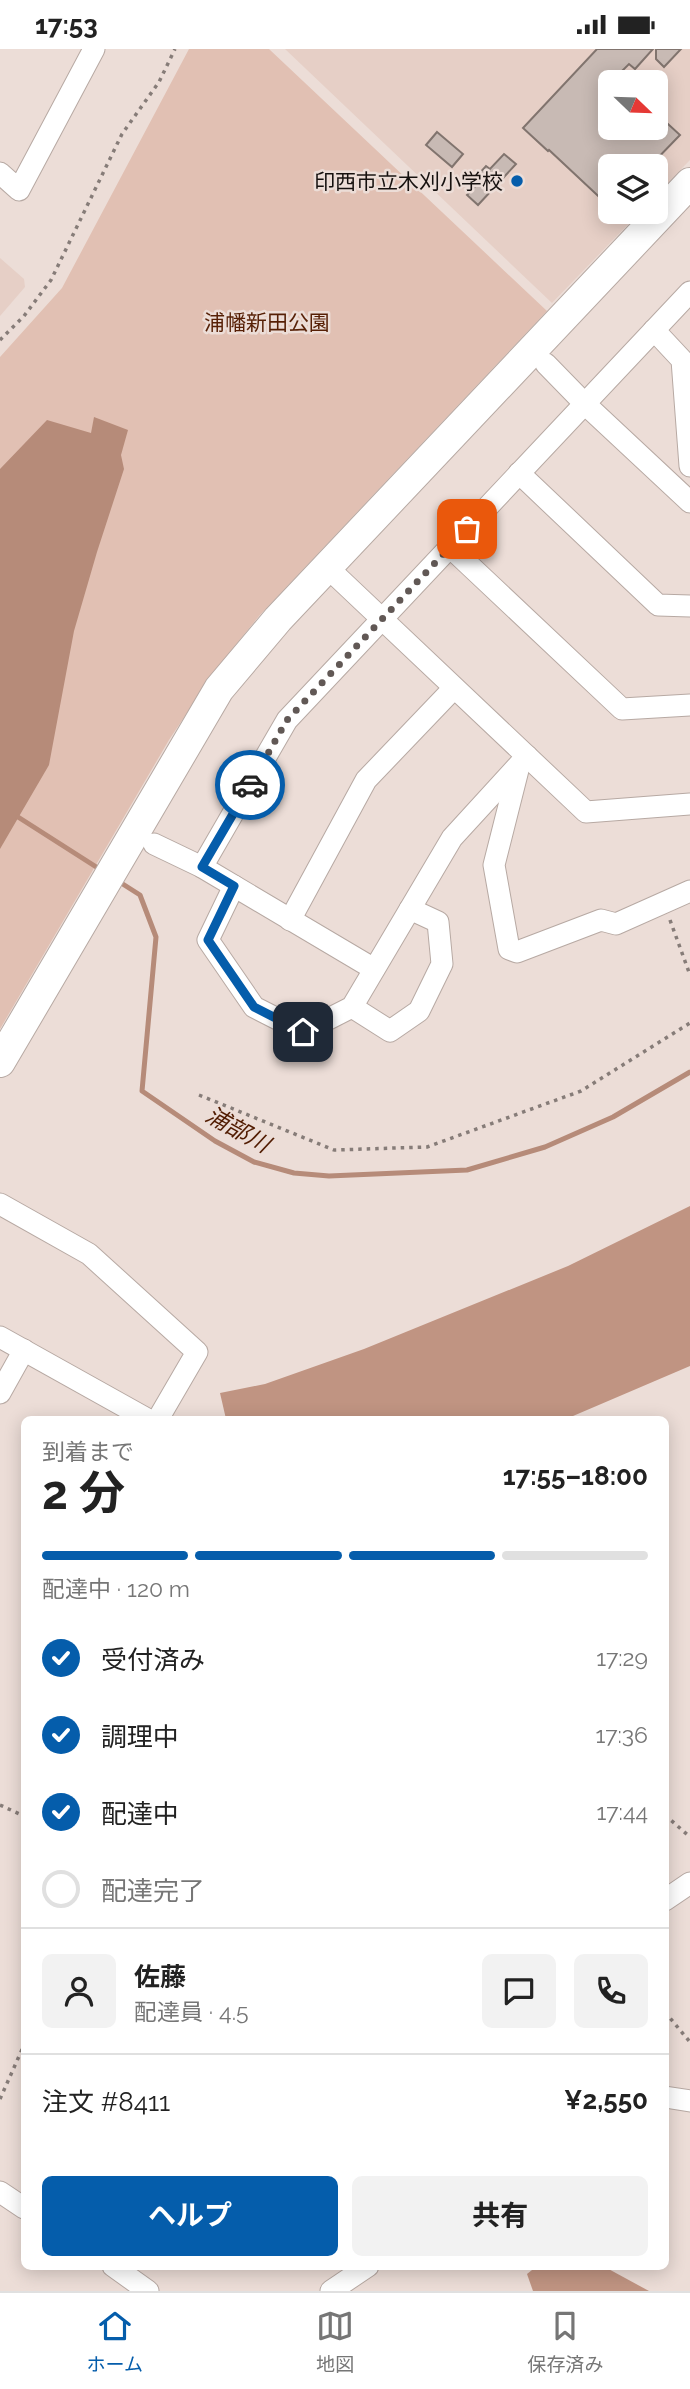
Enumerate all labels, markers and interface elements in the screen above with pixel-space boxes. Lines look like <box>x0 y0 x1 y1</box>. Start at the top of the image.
text: 17:53 <box>35 10 98 40</box>
north arrow <box>598 70 668 140</box>
map controls <box>598 70 668 224</box>
button: layers <box>598 154 668 224</box>
place label: 印西市立木刈小学校 <box>314 169 503 194</box>
marker: 印西市立木刈小学校 <box>509 173 525 189</box>
park label: 浦幡新田公園 <box>204 310 330 335</box>
pin <box>437 499 497 559</box>
icon: bag <box>448 510 486 548</box>
courier <box>215 750 285 820</box>
icon: car <box>231 766 269 804</box>
pin <box>273 1002 333 1062</box>
icon: home <box>284 1013 322 1051</box>
water label: 浦部川 <box>201 1100 277 1159</box>
text: 到着まで <box>42 1438 134 1465</box>
text: 17:55–18:00 <box>503 1461 648 1491</box>
text: 2 分 <box>42 1466 125 1520</box>
text: 配達中 · 120 m <box>42 1575 190 1602</box>
icon: check <box>42 1639 80 1677</box>
text: 17:29 <box>596 1644 648 1671</box>
text: 受付済み <box>101 1645 205 1675</box>
icon: check <box>42 1716 80 1754</box>
text: 17:36 <box>595 1721 648 1748</box>
text: 調理中 <box>101 1722 179 1752</box>
icon: check <box>42 1793 80 1831</box>
text: 17:44 <box>597 1798 648 1825</box>
text: 配達中 <box>101 1799 179 1829</box>
text: 配達完了 <box>101 1876 205 1906</box>
button: person <box>42 1954 116 2028</box>
button: chat <box>482 1954 556 2028</box>
button: phone <box>574 1954 648 2028</box>
text: 佐藤 <box>134 1962 186 1992</box>
text: 配達員 · 4.5 <box>134 1998 249 2025</box>
text: ¥2,550 <box>564 2085 648 2115</box>
text: 注文 #8411 <box>42 2087 170 2117</box>
button: ヘルプ <box>42 2176 338 2256</box>
button: 共有 <box>352 2176 648 2256</box>
tab: ホーム <box>87 2307 143 2376</box>
tab: 地図 <box>316 2307 354 2376</box>
tab: 保存済み <box>527 2307 603 2376</box>

